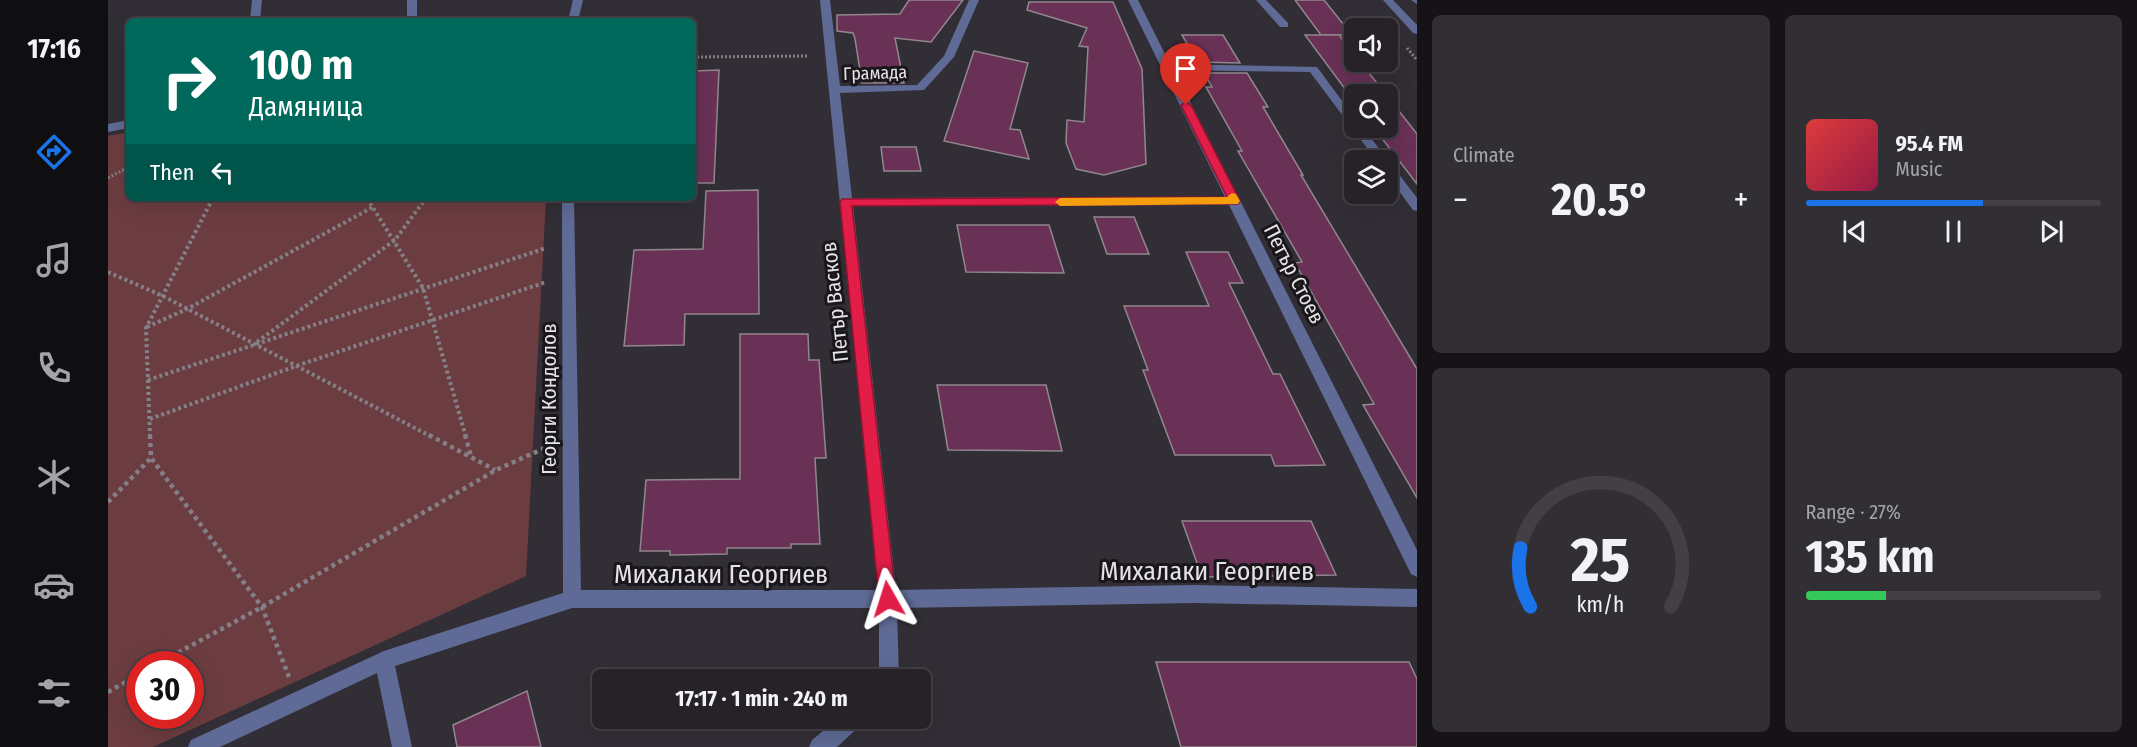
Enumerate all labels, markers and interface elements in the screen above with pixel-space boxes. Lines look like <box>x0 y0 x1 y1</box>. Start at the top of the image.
map controls <box>1344 18 1398 204</box>
button: sound <box>1344 18 1398 72</box>
text: 17:16 <box>27 33 81 65</box>
text: 100 m <box>249 40 353 90</box>
icon: right <box>150 42 228 120</box>
pin <box>1160 43 1211 105</box>
icon: arrive <box>1169 52 1202 85</box>
street label: Грамада <box>843 61 908 85</box>
button: search <box>1344 84 1398 138</box>
text: Дамяница <box>249 91 363 123</box>
text: 95.4 FM <box>1896 130 1963 157</box>
icon: directions <box>33 131 75 173</box>
text: Climate <box>1453 143 1515 167</box>
button: layers <box>1344 150 1398 204</box>
icon: left <box>206 156 239 189</box>
text: Music <box>1896 157 1942 181</box>
text: Then <box>150 159 194 186</box>
text: 20.5° <box>1551 173 1650 227</box>
text: − <box>1453 180 1468 220</box>
text: + <box>1733 180 1748 220</box>
icon: previous <box>1838 215 1871 248</box>
icon: pause <box>1937 215 1970 248</box>
icon: next <box>2035 215 2068 248</box>
street label: Петър Стоев <box>1258 220 1330 328</box>
icon: music <box>33 239 75 281</box>
street label: Петър Васков <box>816 241 854 363</box>
street label: Георги Кондолов <box>536 323 562 475</box>
icon: phone <box>33 347 75 389</box>
icon: climate <box>33 456 75 498</box>
text: Range · 27% <box>1806 500 1901 524</box>
text: 25 <box>1570 523 1631 598</box>
text: 135 km <box>1806 530 1935 584</box>
street label: Михалаки Георгиев <box>1100 556 1314 587</box>
street label: Михалаки Георгиев <box>614 559 828 590</box>
icon: car <box>33 564 75 606</box>
position arrow <box>856 567 920 631</box>
text: km/h <box>1577 592 1625 618</box>
speed limit sign: 30 <box>126 651 204 729</box>
icon: filters <box>33 672 75 714</box>
text: 17:17 · 1 min · 240 m <box>675 685 848 712</box>

